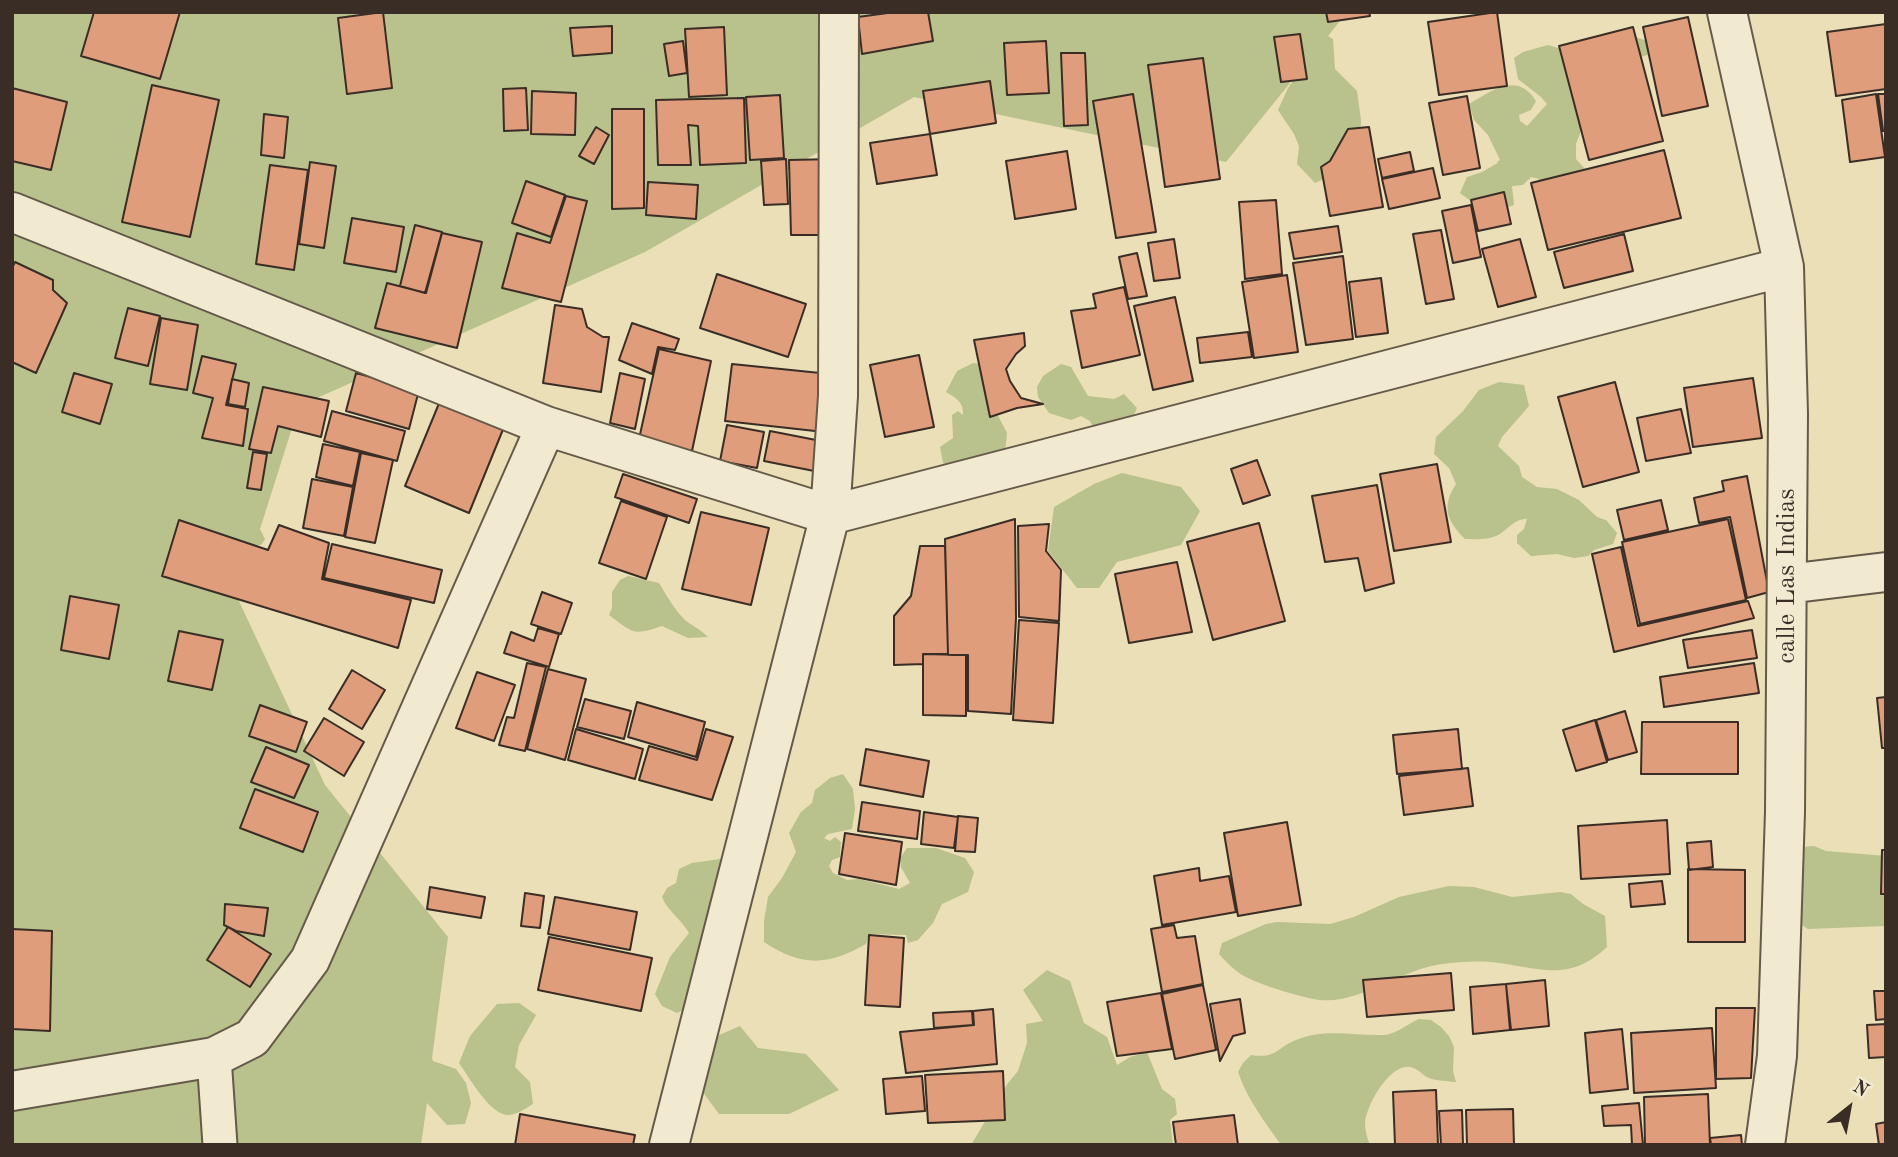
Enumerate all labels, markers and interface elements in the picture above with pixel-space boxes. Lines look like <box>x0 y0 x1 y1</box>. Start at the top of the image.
street label: calle Las Indias <box>1771 488 1803 664</box>
north arrow <box>1814 1073 1884 1143</box>
text: N <box>1849 1078 1871 1101</box>

